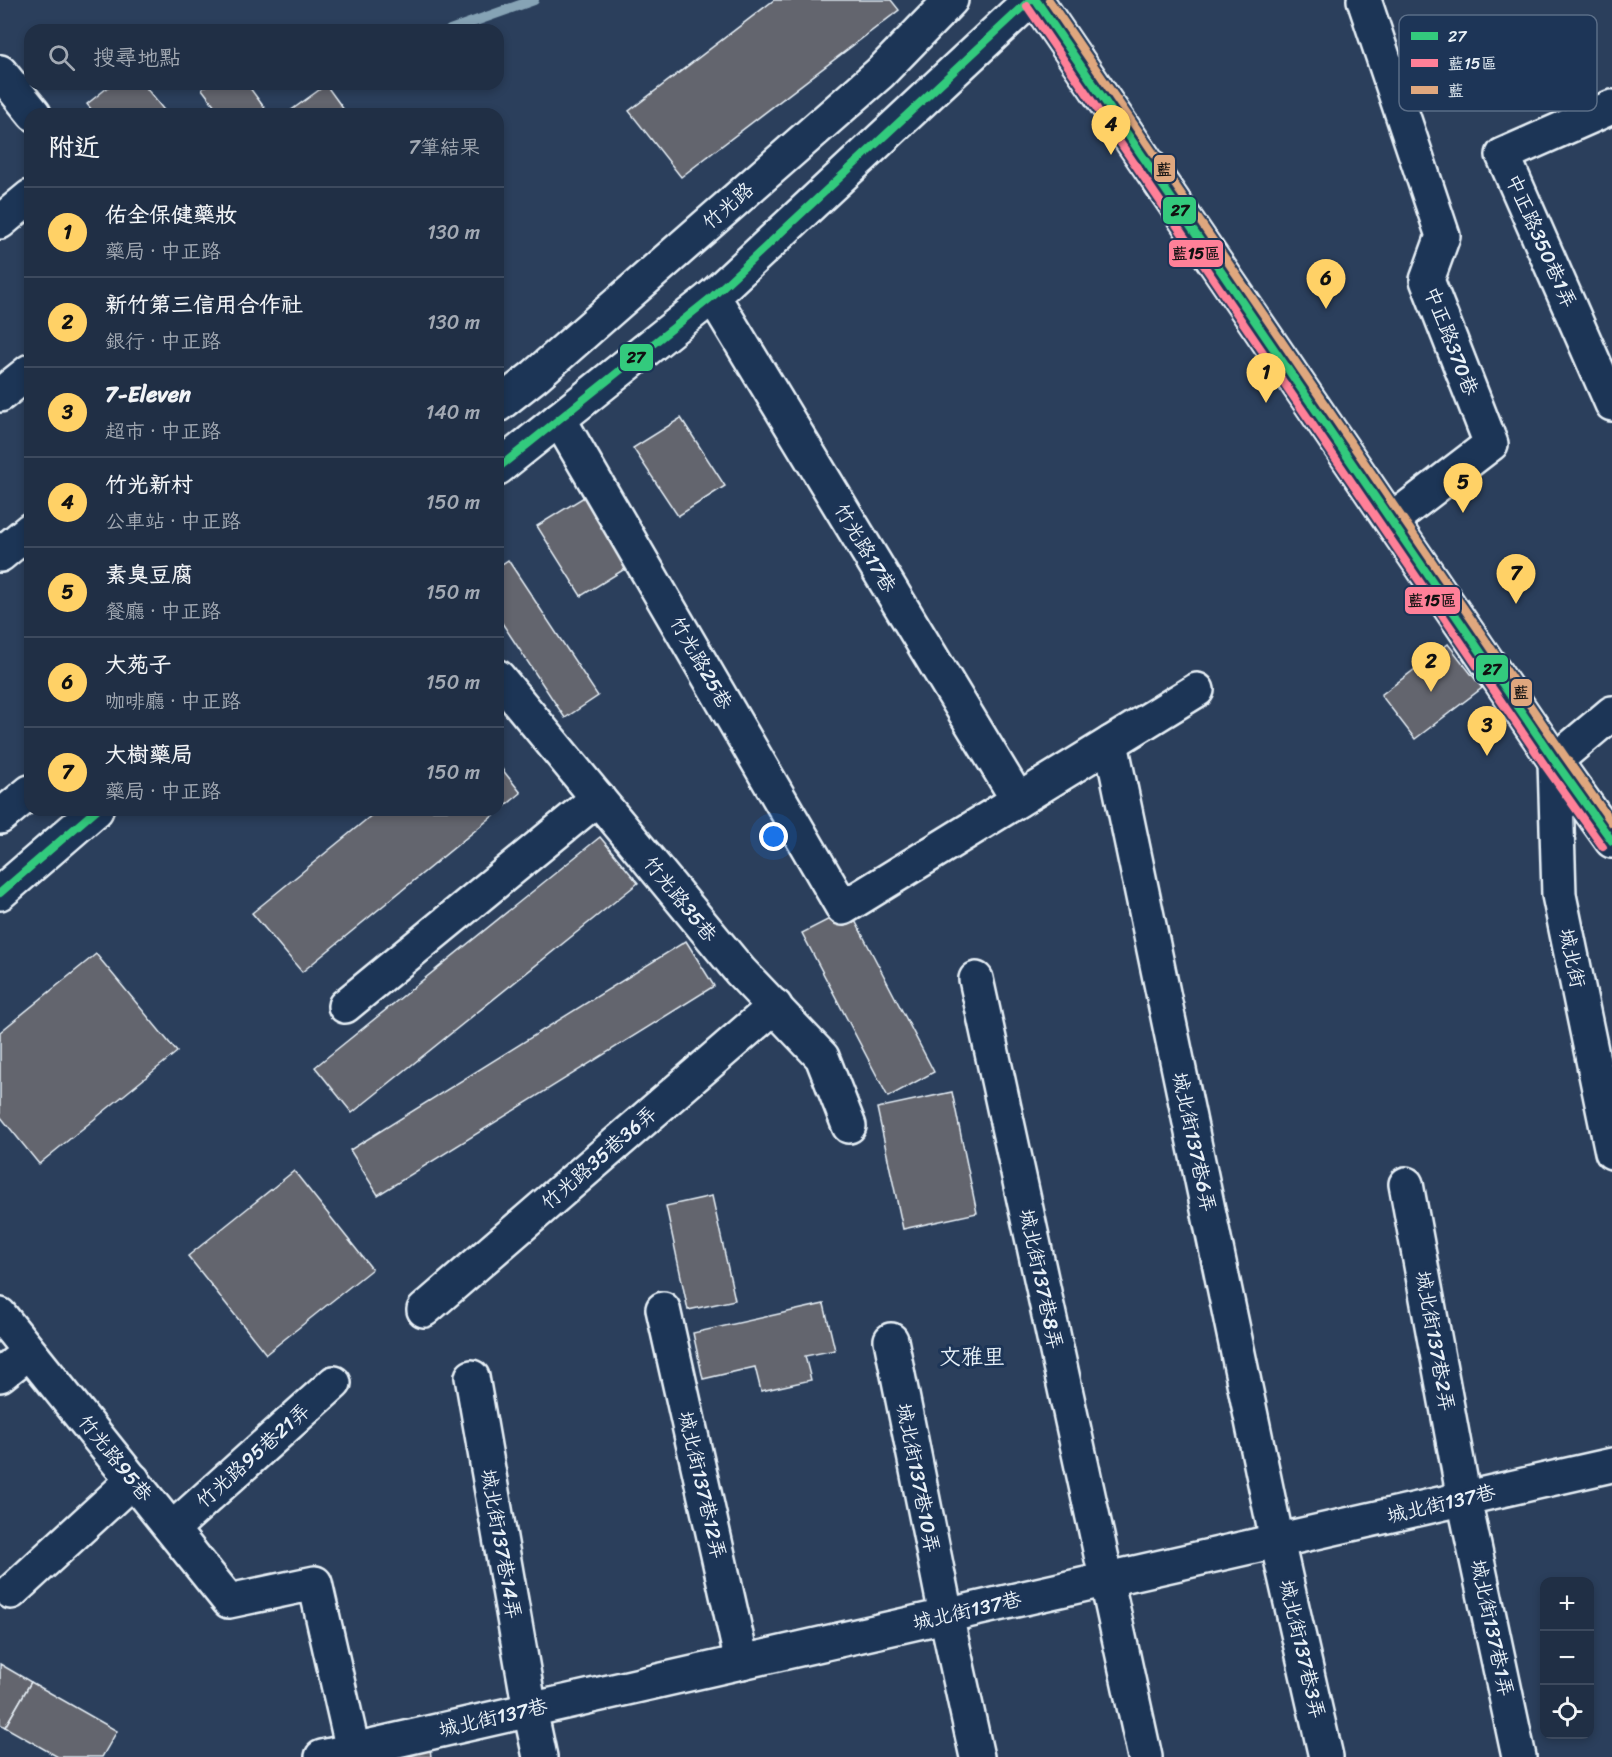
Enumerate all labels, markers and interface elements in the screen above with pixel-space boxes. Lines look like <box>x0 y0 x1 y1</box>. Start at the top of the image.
legend <box>1399 15 1597 111</box>
text: 27 <box>1448 22 1467 51</box>
search box <box>24 24 504 90</box>
text: 搜尋地點 <box>93 38 181 77</box>
icon: search <box>45 41 78 74</box>
text: 藍15區 <box>1448 49 1497 78</box>
text: 藍 <box>1448 76 1464 105</box>
pin: 4 <box>1092 106 1130 155</box>
text: 附近 <box>48 124 100 170</box>
text: 7筆結果 <box>409 130 480 165</box>
line badge: 藍 <box>1153 154 1176 183</box>
text: 藍 <box>1156 155 1172 184</box>
street label: 中正路350巷1弄 <box>1496 168 1586 314</box>
street label: 竹光路 <box>694 172 763 239</box>
text: 佑全保健藥妝 <box>105 195 237 234</box>
line badge: 27 <box>1162 196 1197 225</box>
text: 27 <box>1170 196 1191 225</box>
text: 1 <box>63 215 72 250</box>
text: 130 m <box>427 215 480 250</box>
text: 藥局 · 中正路 <box>105 234 221 269</box>
line badge: 藍15區 <box>1168 239 1224 268</box>
text: 藍15區 <box>1172 239 1220 268</box>
pin: 6 <box>1306 260 1346 309</box>
street label: 中正路370巷 <box>1414 281 1488 402</box>
text: 新竹第三信用合作社 <box>105 285 303 324</box>
text: 2 <box>62 305 73 340</box>
text: 130 m <box>427 305 480 340</box>
text: 銀行 · 中正路 <box>105 324 221 359</box>
line badge: 27 <box>619 343 654 372</box>
text: 27 <box>626 343 647 372</box>
pin: 1 <box>1246 354 1286 403</box>
text: 7-Eleven <box>105 375 191 414</box>
text: 3 <box>62 395 73 430</box>
text: 140 m <box>426 395 480 430</box>
text: 超市 · 中正路 <box>105 414 221 449</box>
pin: 5 <box>1444 464 1482 513</box>
text: 竹光新村 <box>105 465 193 504</box>
text: 4 <box>61 485 74 520</box>
text: 150 m <box>426 485 480 520</box>
street label: 竹光路17巷 <box>824 496 906 601</box>
text: 公車站 · 中正路 <box>105 504 241 539</box>
pin: 7 <box>1496 554 1536 604</box>
text: 素臭豆腐 <box>105 555 193 594</box>
text: 5 <box>61 575 74 610</box>
text: 150 m <box>426 575 480 610</box>
line badge: 藍15區 <box>1404 586 1461 615</box>
text: 藍15區 <box>1408 586 1456 615</box>
text: 餐廳 · 中正路 <box>105 594 221 629</box>
street label: 竹光路25巷 <box>660 609 743 718</box>
pin: 2 <box>1412 642 1450 692</box>
text: 大苑子 <box>105 645 171 684</box>
line badge: 27 <box>1475 654 1509 683</box>
text: 27 <box>1482 655 1503 684</box>
text: 6 <box>62 665 73 700</box>
text: 150 m <box>426 665 480 700</box>
line badge: 藍 <box>1510 678 1533 707</box>
text: 藍 <box>1513 678 1529 707</box>
text: 咖啡廳 · 中正路 <box>105 684 241 719</box>
pin: 3 <box>1468 706 1506 756</box>
text: 大樹藥局 <box>105 735 193 774</box>
text: 7 <box>62 755 73 790</box>
text: 150 m <box>426 755 480 790</box>
text: 藥局 · 中正路 <box>105 774 221 809</box>
your location <box>759 822 788 851</box>
street label: 竹光路35巷 <box>634 848 727 951</box>
street label: 城北街 <box>1549 925 1595 991</box>
street label: 城北街137巷6弄 <box>1162 1069 1226 1215</box>
street label: 竹光路35巷36弄 <box>533 1097 665 1219</box>
street label: 城北街137巷8弄 <box>1009 1205 1073 1353</box>
street label: 城北街137巷2弄 <box>1405 1268 1465 1414</box>
district label: 文雅里 <box>939 1337 1005 1376</box>
street label: 竹光路95巷21弄 <box>188 1395 318 1517</box>
street label: 城北街137巷10弄 <box>886 1400 950 1556</box>
street label: 竹光路95巷 <box>69 1406 162 1510</box>
street label: 城北街137巷12弄 <box>668 1407 736 1563</box>
street label: 城北街137巷14弄 <box>471 1466 531 1622</box>
street label: 城北街137巷 <box>1383 1474 1500 1534</box>
street label: 城北街137巷1弄 <box>1460 1556 1524 1700</box>
street label: 城北街137巷3弄 <box>1269 1576 1335 1722</box>
map controls <box>1540 1577 1594 1739</box>
button: + <box>1540 1577 1594 1631</box>
street label: 城北街137巷 <box>909 1581 1026 1641</box>
button: − <box>1540 1631 1594 1685</box>
button: locate <box>1540 1685 1594 1739</box>
street label: 城北街137巷 <box>435 1688 552 1748</box>

